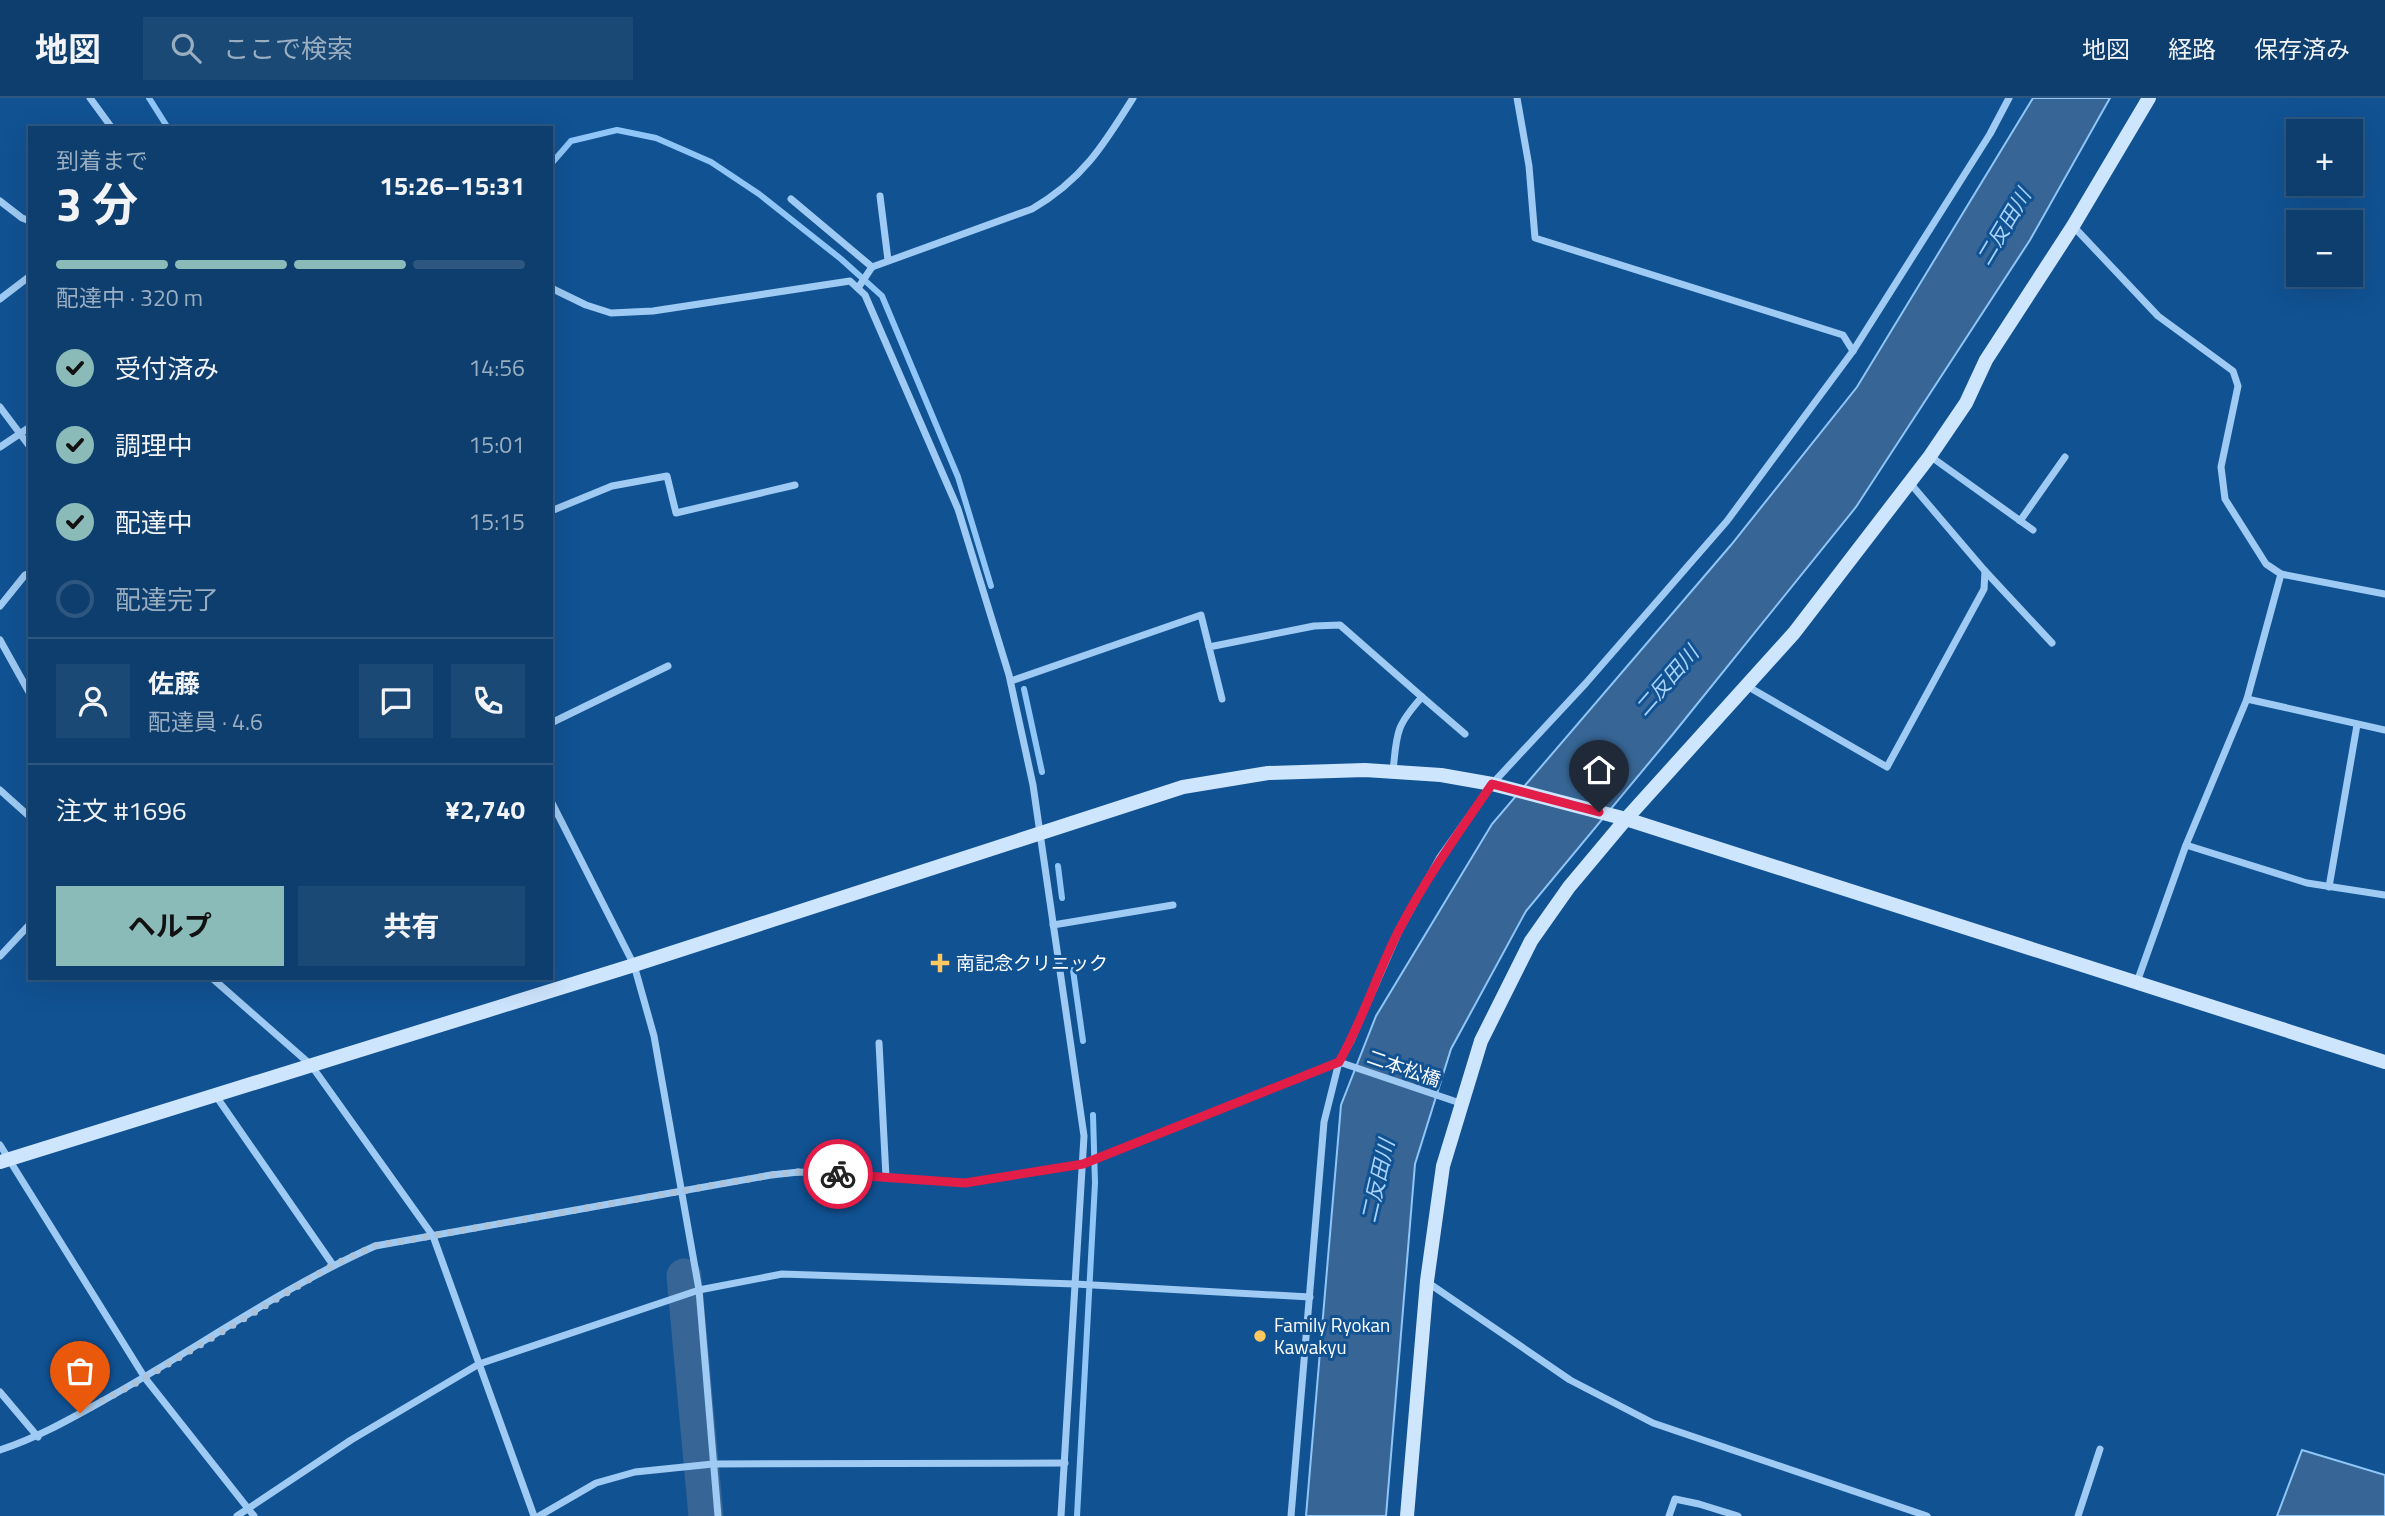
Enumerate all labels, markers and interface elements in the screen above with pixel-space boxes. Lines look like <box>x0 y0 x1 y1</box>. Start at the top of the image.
search box <box>143 17 633 80</box>
text: 地図 <box>35 24 101 74</box>
icon: search <box>167 29 205 67</box>
text: ここで検索 <box>223 29 353 68</box>
text: 地図 <box>2082 31 2130 67</box>
text: 経路 <box>2168 31 2216 67</box>
text: 保存済み <box>2254 31 2350 67</box>
map controls <box>2286 119 2363 287</box>
button: + <box>2286 119 2363 196</box>
text: 到着まで <box>56 143 148 178</box>
text: 15:26–15:31 <box>379 166 525 205</box>
text: 3 分 <box>56 169 138 239</box>
water label: 二反田川 <box>1968 181 2040 271</box>
button: − <box>2286 210 2363 287</box>
text: 配達中 · 320 m <box>56 280 203 315</box>
icon: check <box>56 349 94 387</box>
text: 受付済み <box>115 349 219 388</box>
text: 14:56 <box>468 350 525 385</box>
icon: check <box>56 426 94 464</box>
text: 調理中 <box>115 426 193 465</box>
text: 15:01 <box>468 427 525 462</box>
icon: check <box>56 503 94 541</box>
text: 配達中 <box>115 503 193 542</box>
text: 15:15 <box>468 504 525 539</box>
text: 配達完了 <box>115 580 219 619</box>
water label: 二反田川 <box>1627 637 1707 723</box>
button: person <box>56 664 130 738</box>
text: 佐藤 <box>148 664 200 703</box>
button: chat <box>359 664 433 738</box>
button: phone <box>451 664 525 738</box>
text: 配達員 · 4.6 <box>148 704 263 739</box>
pin <box>1569 740 1629 812</box>
icon: home <box>1580 751 1618 789</box>
text: ¥2,740 <box>445 790 525 829</box>
text: 注文 #1696 <box>56 791 187 830</box>
button: ヘルプ <box>56 886 284 966</box>
button: 共有 <box>298 886 525 966</box>
place label: 南記念クリニック <box>956 948 1108 977</box>
marker: 南記念クリニック <box>930 953 950 973</box>
street label: 二本松橋 <box>1364 1041 1445 1094</box>
water label: 二反田川 <box>1352 1134 1403 1225</box>
courier <box>803 1139 873 1209</box>
icon: bike <box>819 1155 857 1193</box>
place label: Family Ryokan Kawakyu <box>1274 1310 1390 1361</box>
marker: Family Ryokan Kawakyu <box>1252 1328 1268 1344</box>
pin <box>50 1341 110 1413</box>
icon: bag <box>61 1352 99 1390</box>

